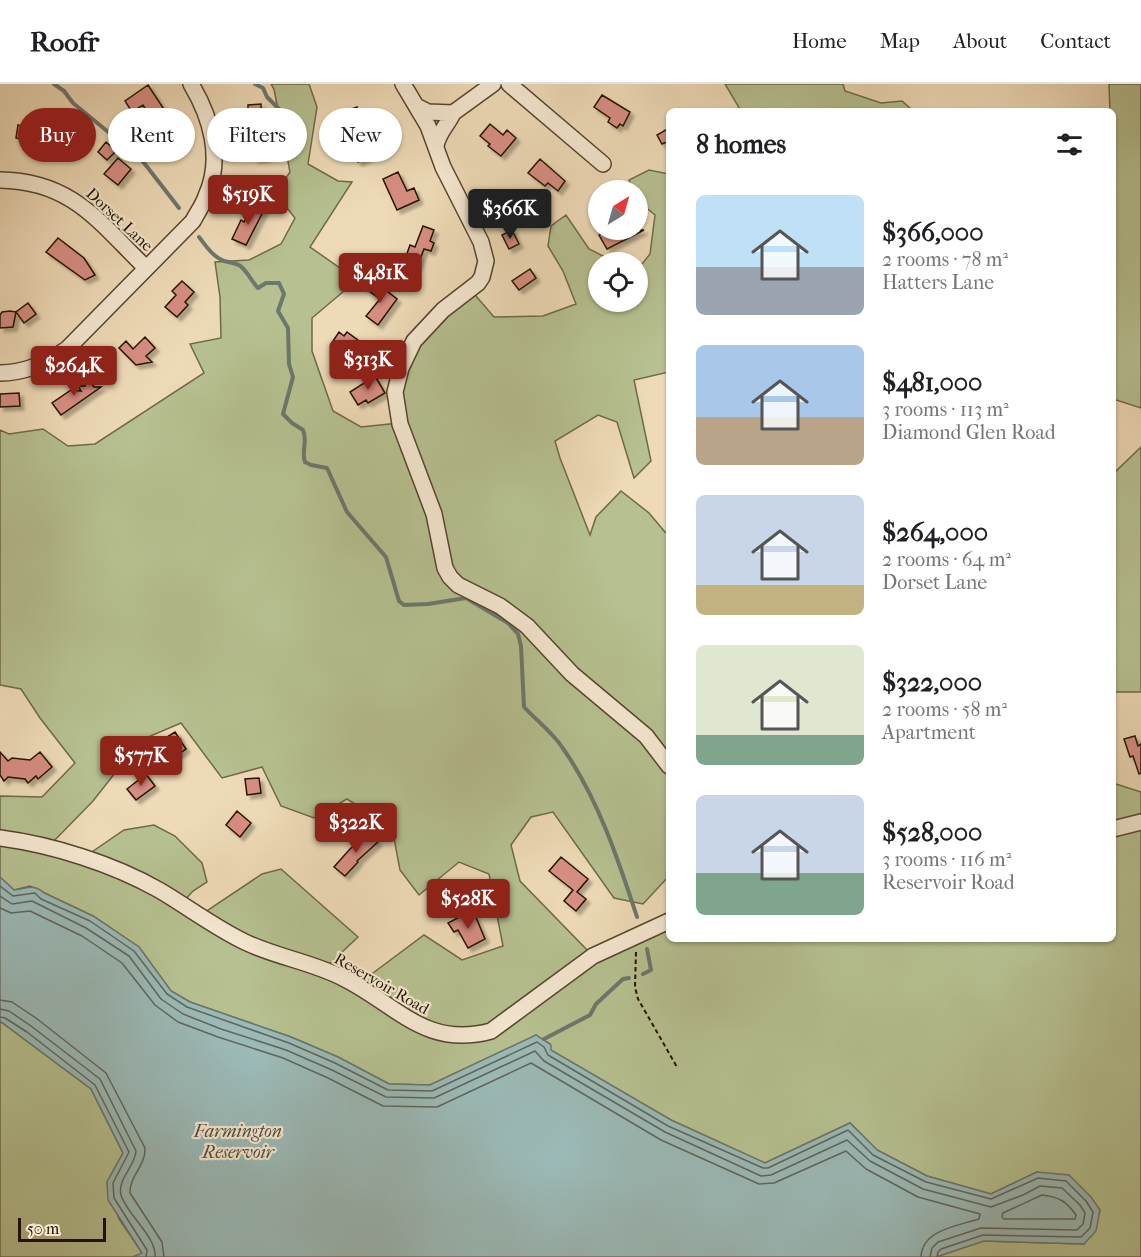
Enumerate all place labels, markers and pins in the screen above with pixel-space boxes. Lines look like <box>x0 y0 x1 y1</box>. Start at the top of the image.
pin: $519K <box>206 175 290 226</box>
pin: $366K <box>468 189 552 240</box>
pin: $481K <box>338 253 422 304</box>
pin: $313K <box>326 340 410 391</box>
pin: $264K <box>32 346 116 397</box>
pin: $577K <box>99 736 183 787</box>
pin: $322K <box>314 803 398 854</box>
pin: $528K <box>426 879 510 930</box>

